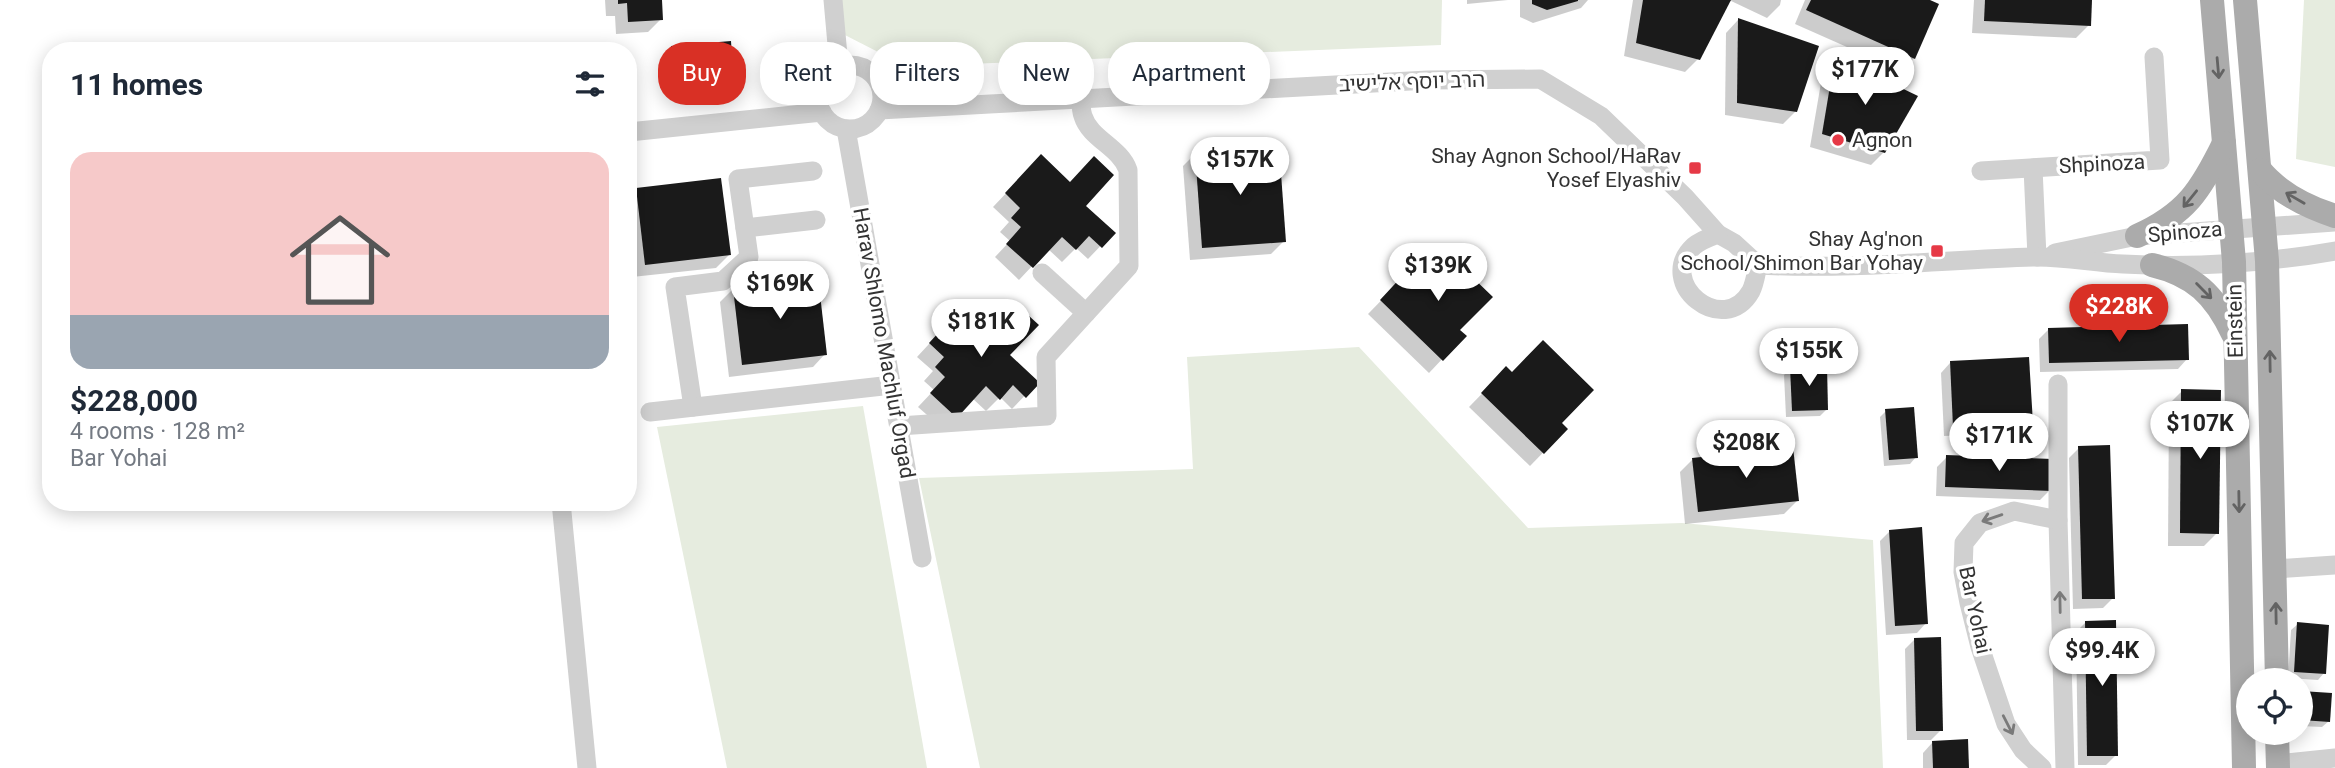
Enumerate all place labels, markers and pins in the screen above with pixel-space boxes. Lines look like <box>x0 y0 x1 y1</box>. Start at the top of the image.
pin: $177K <box>1816 48 1914 107</box>
place label: Agnon <box>1852 128 1913 152</box>
marker: Agnon <box>1830 132 1846 148</box>
pin: $157K <box>1191 138 1289 197</box>
place label: Shay Agnon School/HaRav Yosef Elyashiv <box>1431 144 1681 192</box>
marker: Shay Agnon School/HaRav Yosef Elyashiv <box>1687 160 1703 176</box>
place label: Shay Ag'non School/Shimon Bar Yohay <box>1680 227 1923 275</box>
marker: Shay Ag'non School/Shimon Bar Yohay <box>1929 243 1945 259</box>
pin: $139K <box>1389 244 1487 303</box>
pin: $169K <box>731 262 829 321</box>
pin: $228K <box>2070 284 2168 344</box>
pin: $181K <box>932 300 1030 359</box>
pin: $155K <box>1760 328 1858 388</box>
pin: $107K <box>2151 402 2249 461</box>
pin: $171K <box>1950 414 2048 473</box>
pin: $208K <box>1697 420 1795 480</box>
pin: $99.4K <box>2045 628 2159 688</box>

